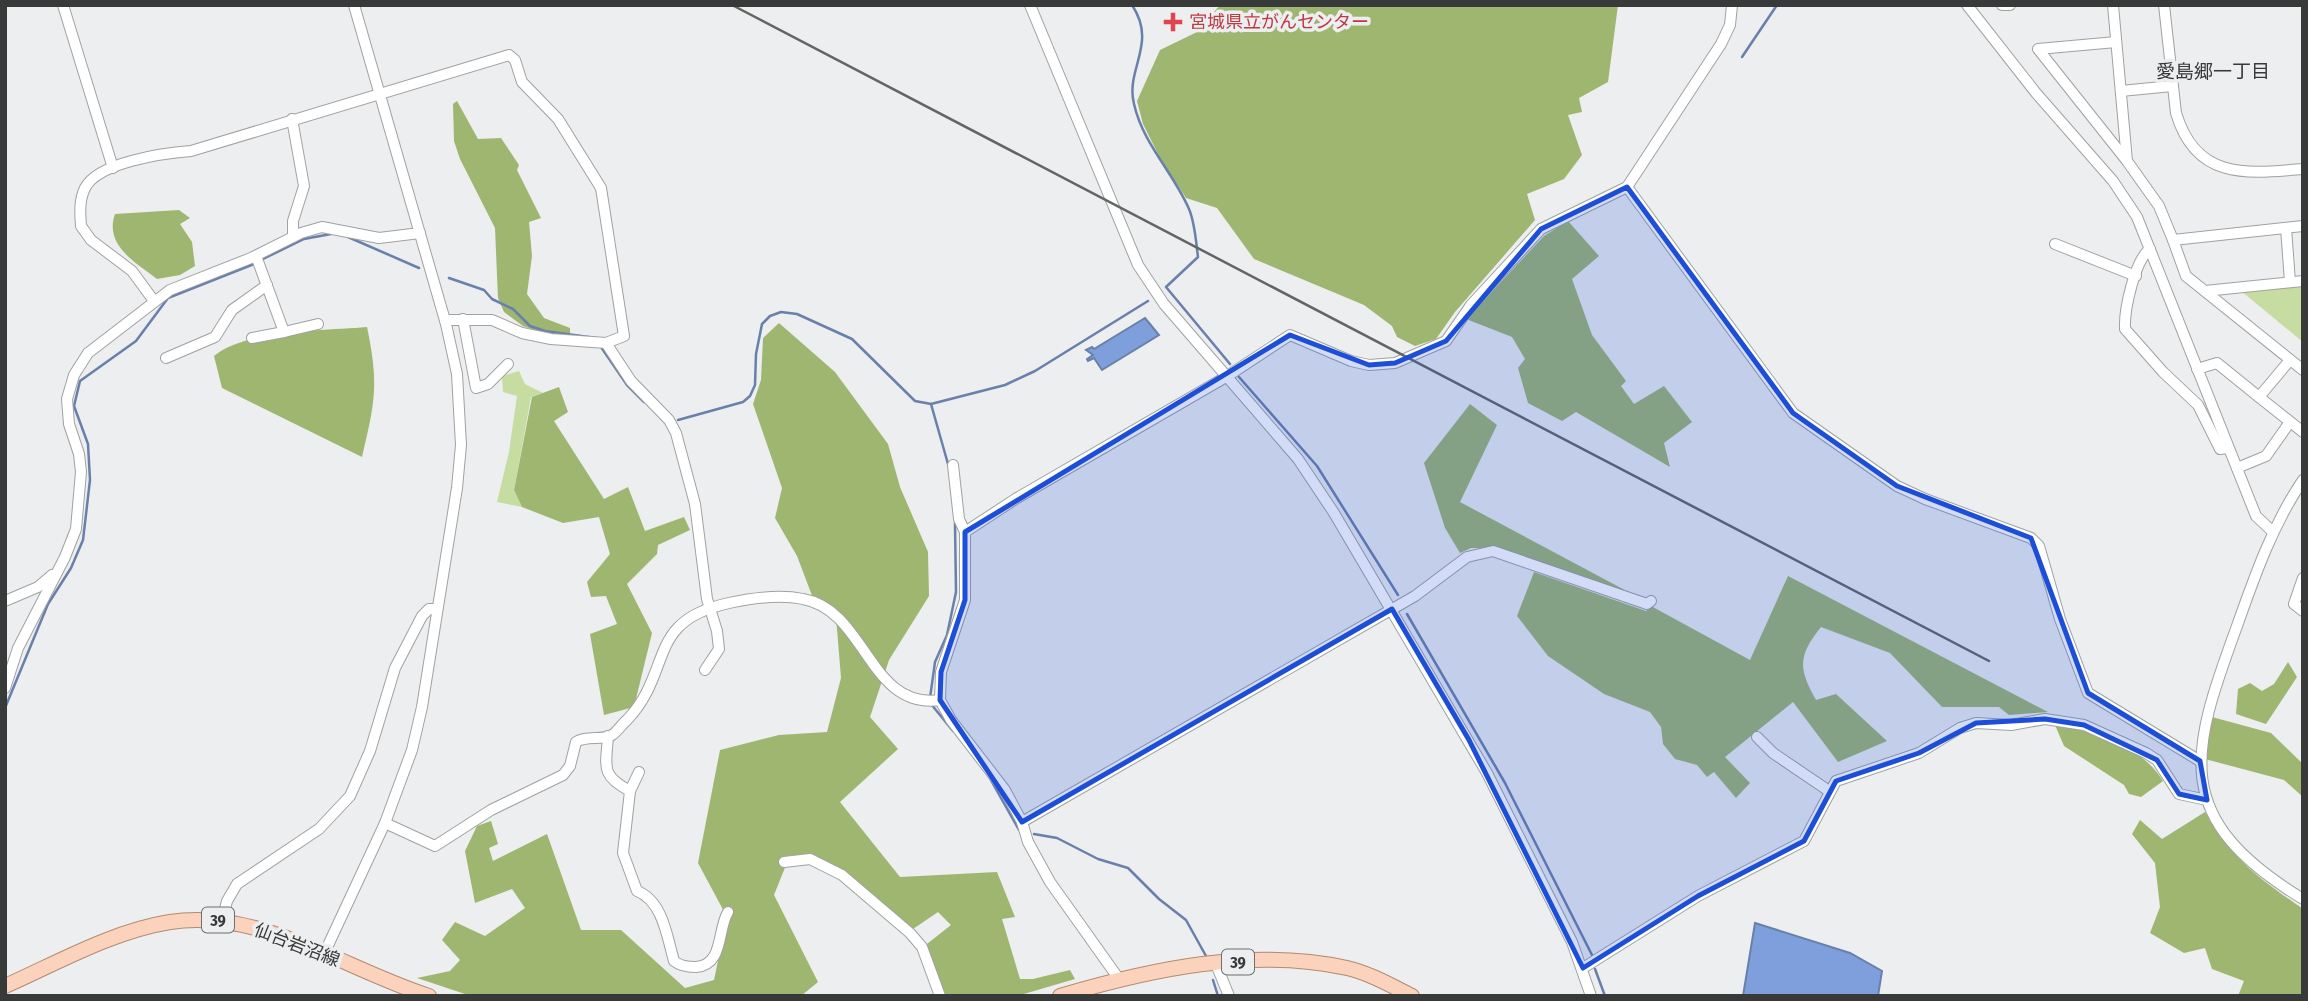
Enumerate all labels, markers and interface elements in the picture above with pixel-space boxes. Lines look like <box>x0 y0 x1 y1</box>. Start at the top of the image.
place label: 宮城県立がんセンター <box>1189 11 1369 33</box>
marker: 宮城県立がんセンター <box>1163 12 1183 32</box>
district label: 愛島郷一丁目 <box>2156 60 2270 83</box>
road number: 39 <box>202 908 234 932</box>
street label: 仙台岩沼線 <box>251 919 343 971</box>
road number: 39 <box>1222 950 1254 974</box>

